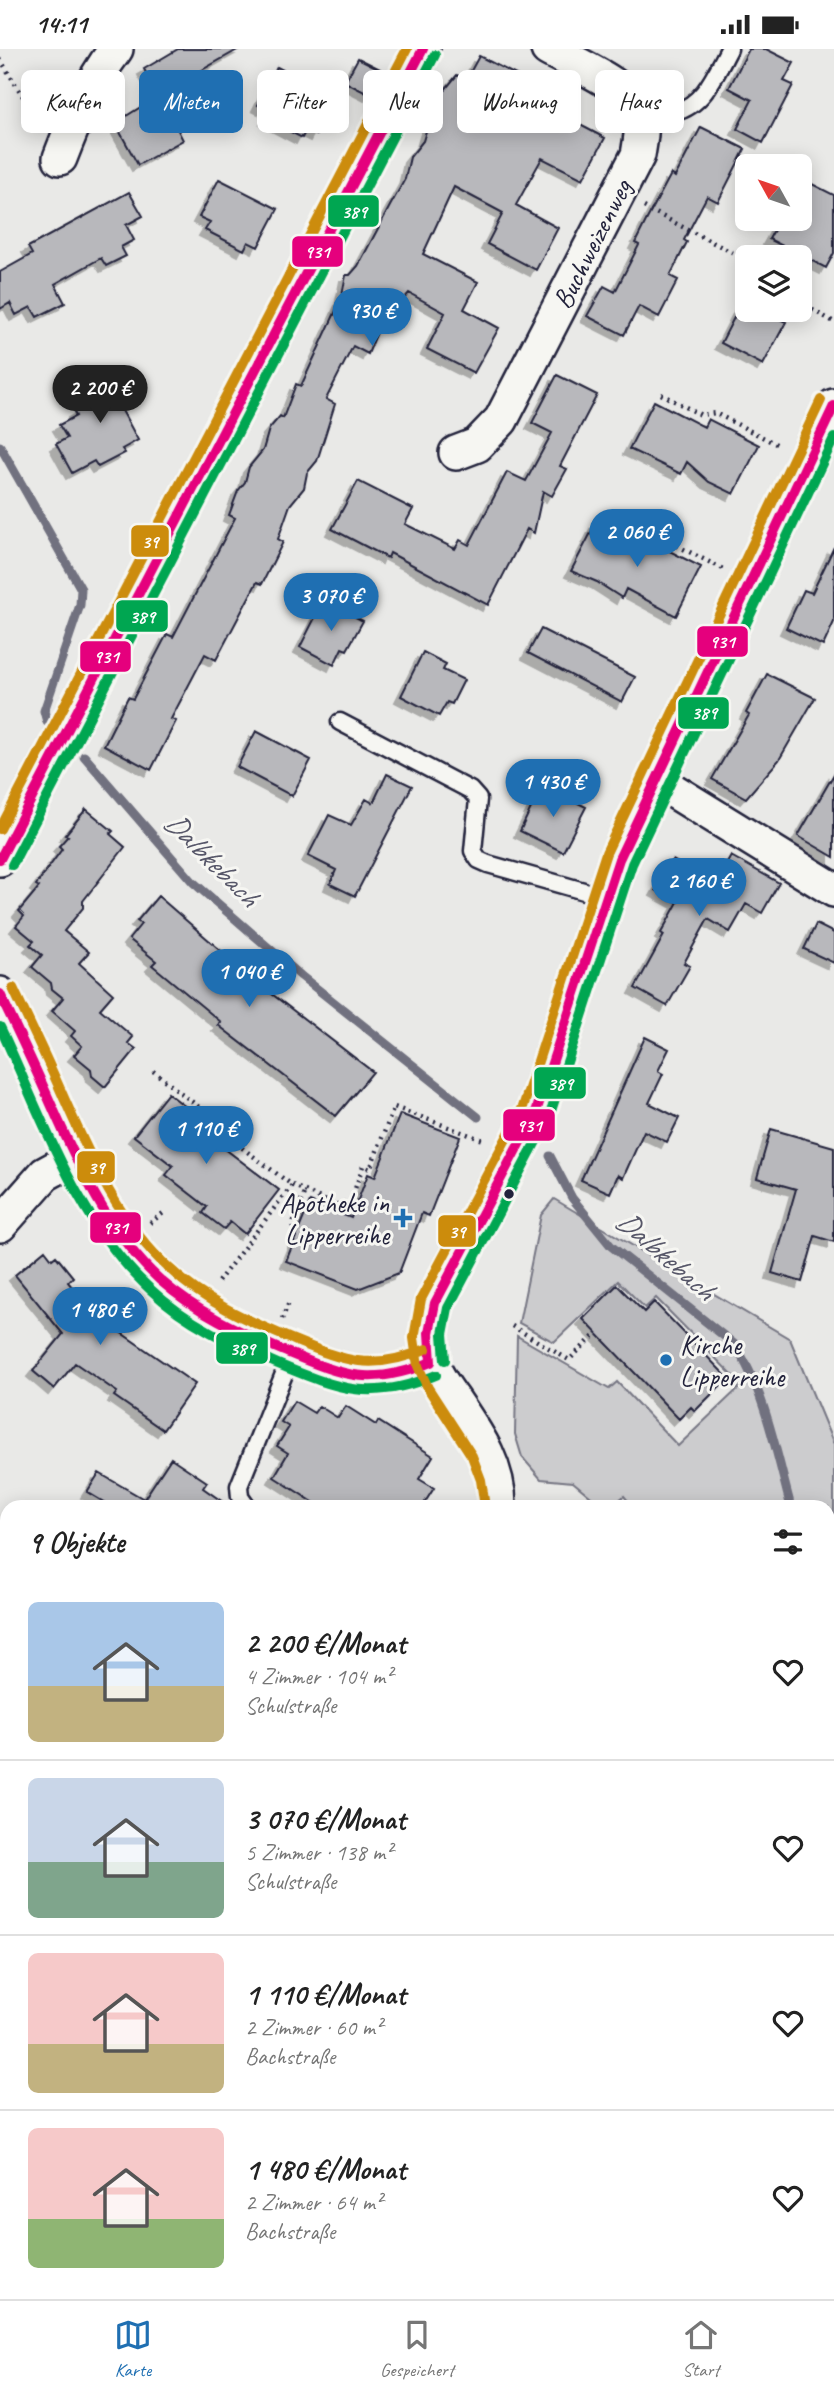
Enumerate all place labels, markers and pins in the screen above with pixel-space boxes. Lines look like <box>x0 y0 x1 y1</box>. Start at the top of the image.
pin: 930 € <box>323 289 421 348</box>
pin: 2 200 € <box>35 365 165 425</box>
pin: 2 060 € <box>572 510 702 569</box>
pin: 3 070 € <box>266 573 396 633</box>
pin: 1 430 € <box>488 759 618 819</box>
pin: 2 160 € <box>634 859 764 918</box>
pin: 1 040 € <box>184 949 314 1009</box>
pin: 1 110 € <box>141 1107 271 1166</box>
place label: Apotheke in Lipperreihe <box>279 1185 391 1252</box>
unlabelled marker <box>502 1187 516 1201</box>
marker: Apotheke in Lipperreihe <box>395 1210 411 1226</box>
pin: 1 480 € <box>35 1287 165 1347</box>
place label: Kirche Lipperreihe <box>680 1327 786 1394</box>
marker: Kirche Lipperreihe <box>658 1352 674 1368</box>

